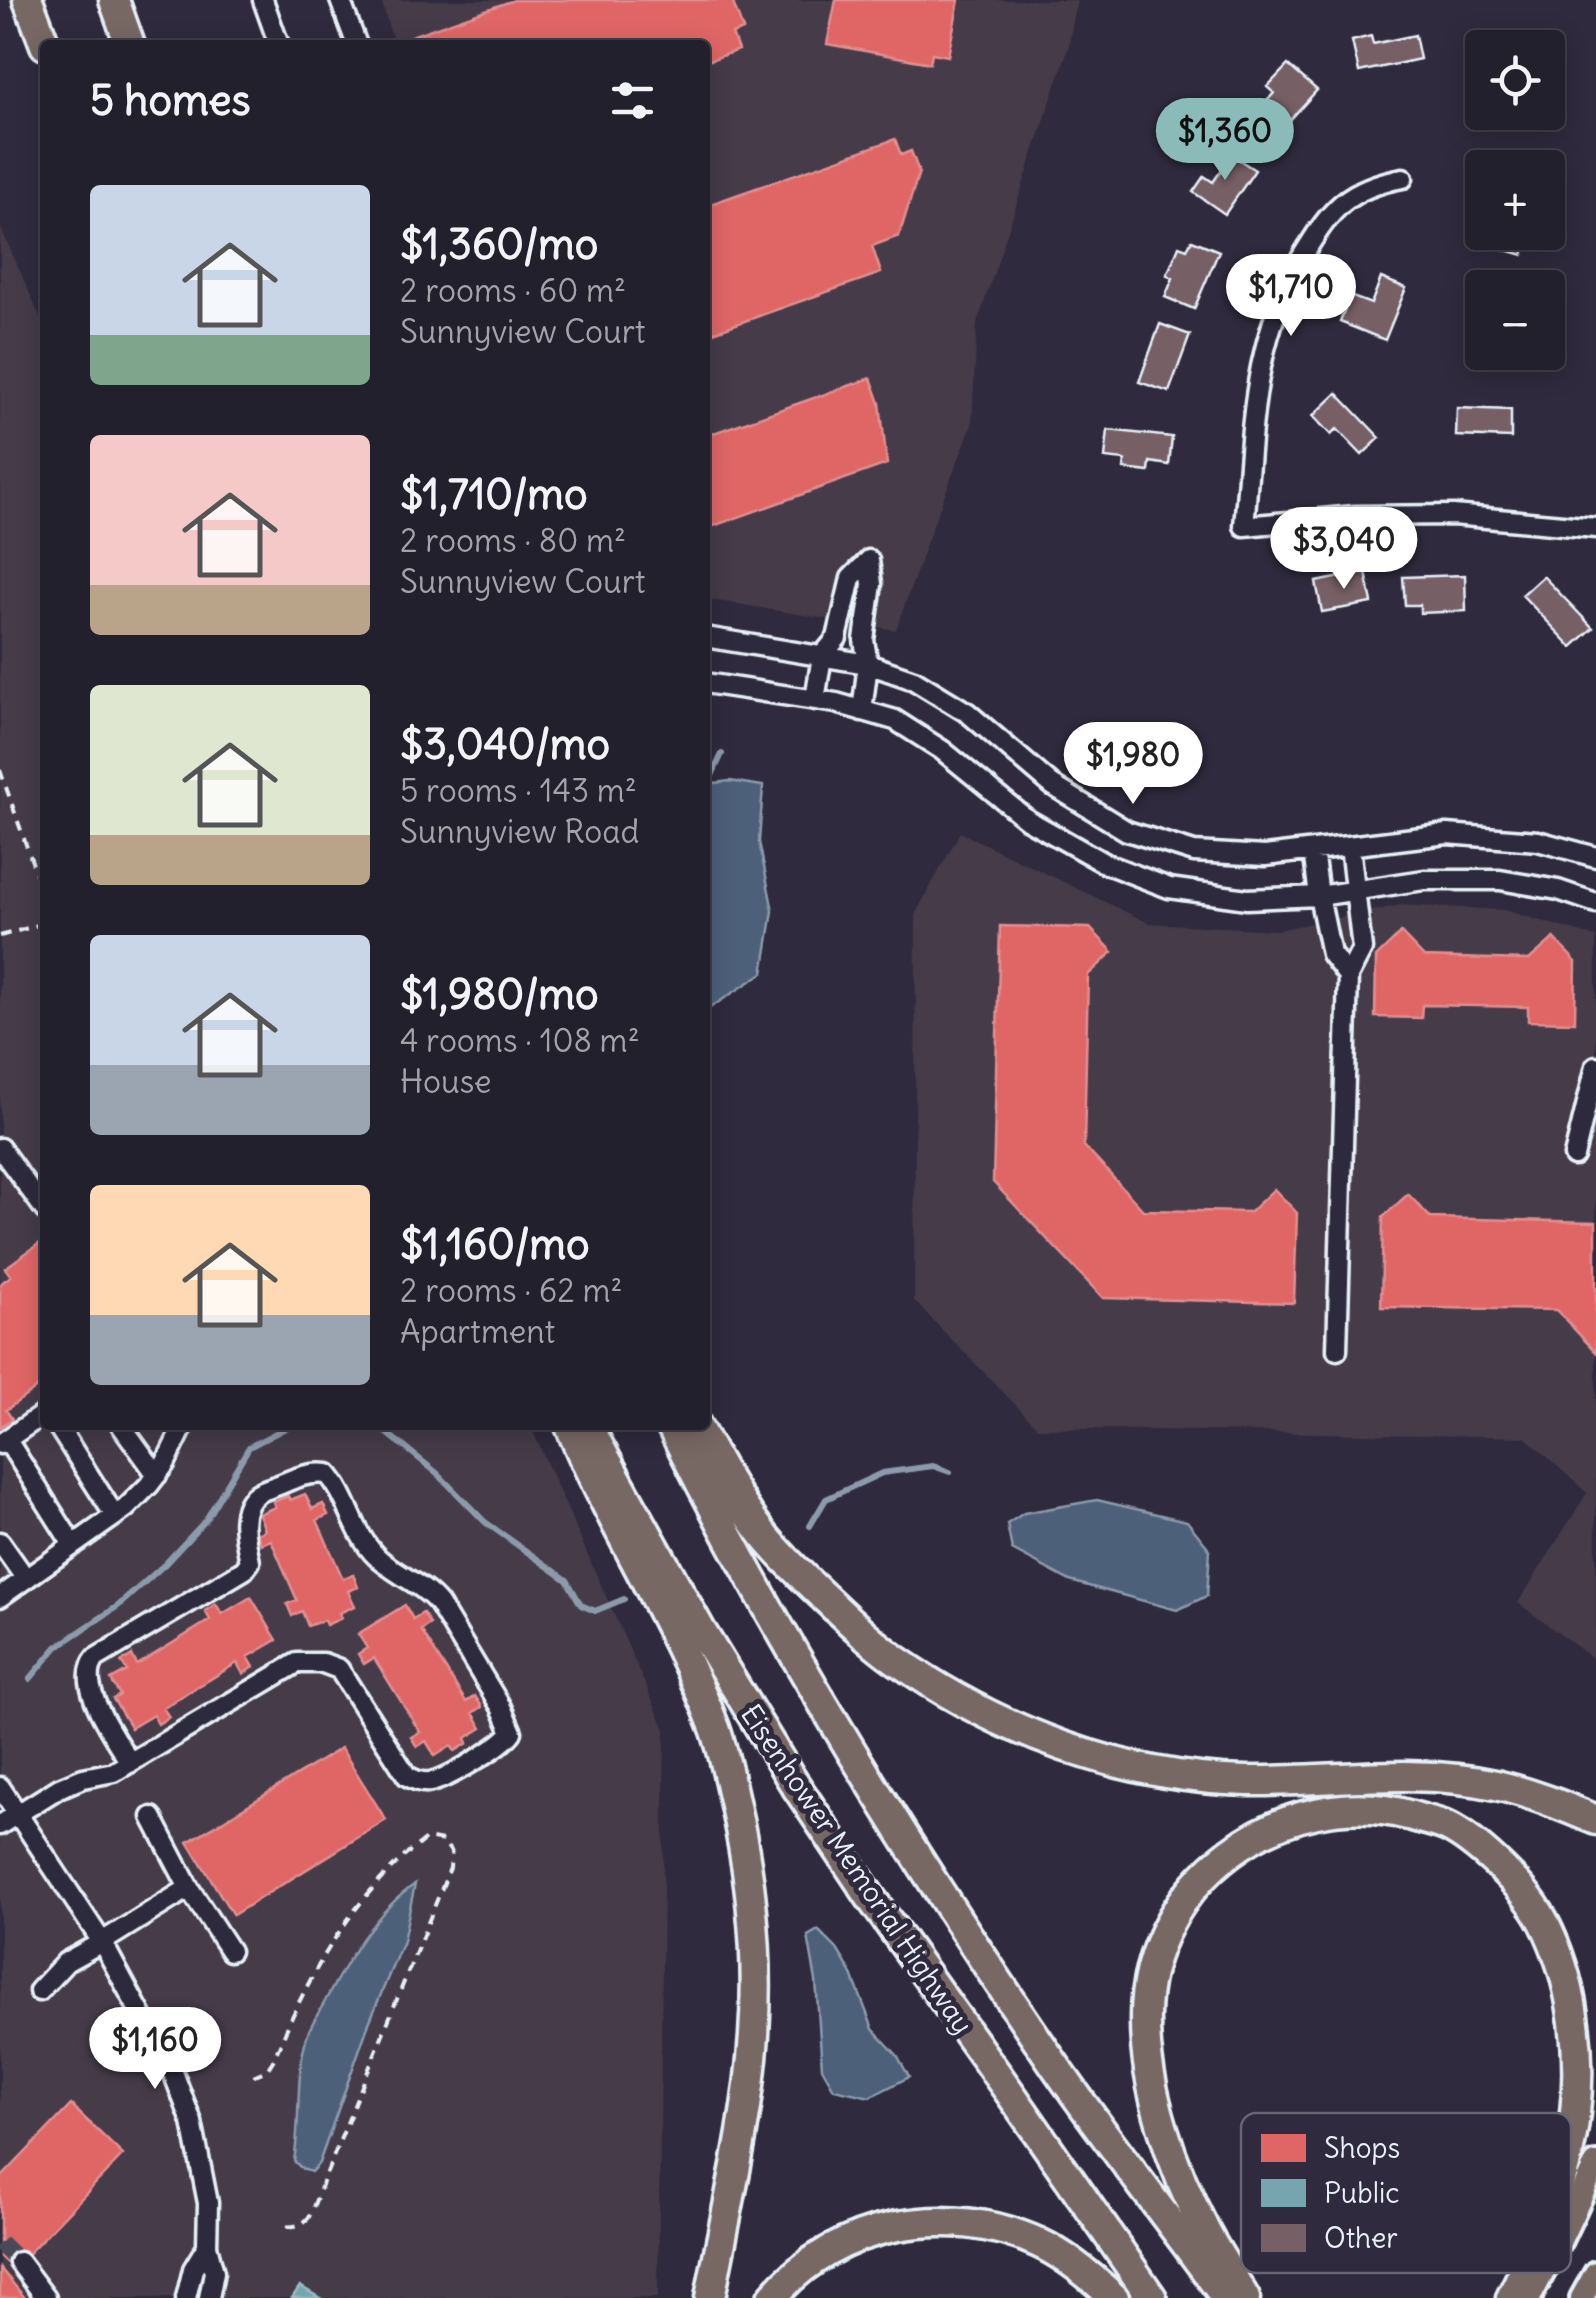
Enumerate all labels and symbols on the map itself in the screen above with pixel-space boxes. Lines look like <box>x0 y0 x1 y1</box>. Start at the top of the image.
pin: $1,360 <box>1144 98 1306 183</box>
pin: $1,710 <box>1210 254 1372 339</box>
pin: $3,040 <box>1263 507 1425 592</box>
pin: $1,980 <box>1052 722 1214 807</box>
street label: Eisenhower Memorial Highway <box>733 1697 981 2041</box>
pin: $1,160 <box>74 2007 236 2092</box>
legend <box>1241 2113 1571 2273</box>
text: Shops <box>1324 2130 1400 2166</box>
text: Public <box>1324 2175 1399 2211</box>
text: Other <box>1324 2220 1398 2256</box>

